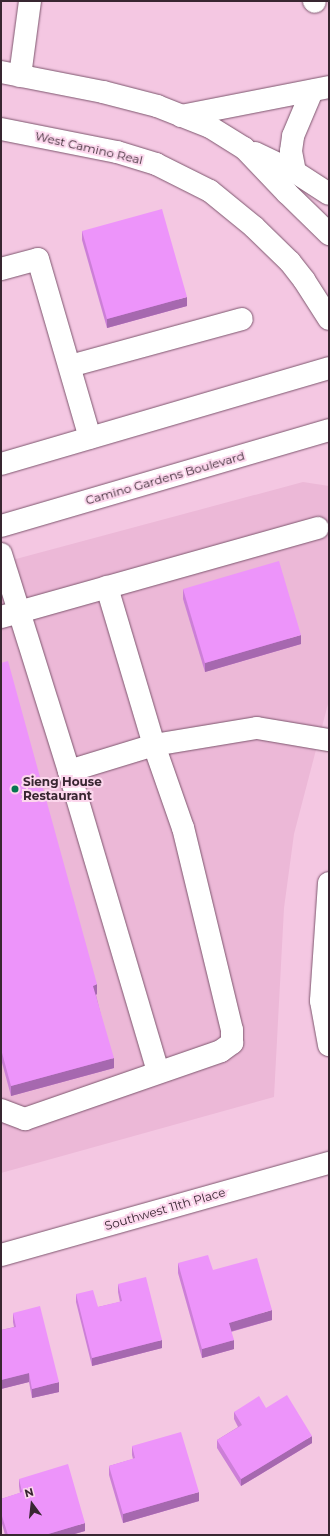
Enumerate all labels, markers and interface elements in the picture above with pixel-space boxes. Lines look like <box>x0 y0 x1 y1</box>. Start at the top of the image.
street label: West Camino Real <box>34 129 144 167</box>
street label: Camino Gardens Boulevard <box>84 448 246 508</box>
place label: Sieng House Restaurant <box>23 775 102 803</box>
marker: Sieng House Restaurant <box>10 784 20 794</box>
street label: Southwest 11th Place <box>103 1185 227 1233</box>
north arrow <box>12 1484 52 1524</box>
text: N <box>23 1484 35 1500</box>

